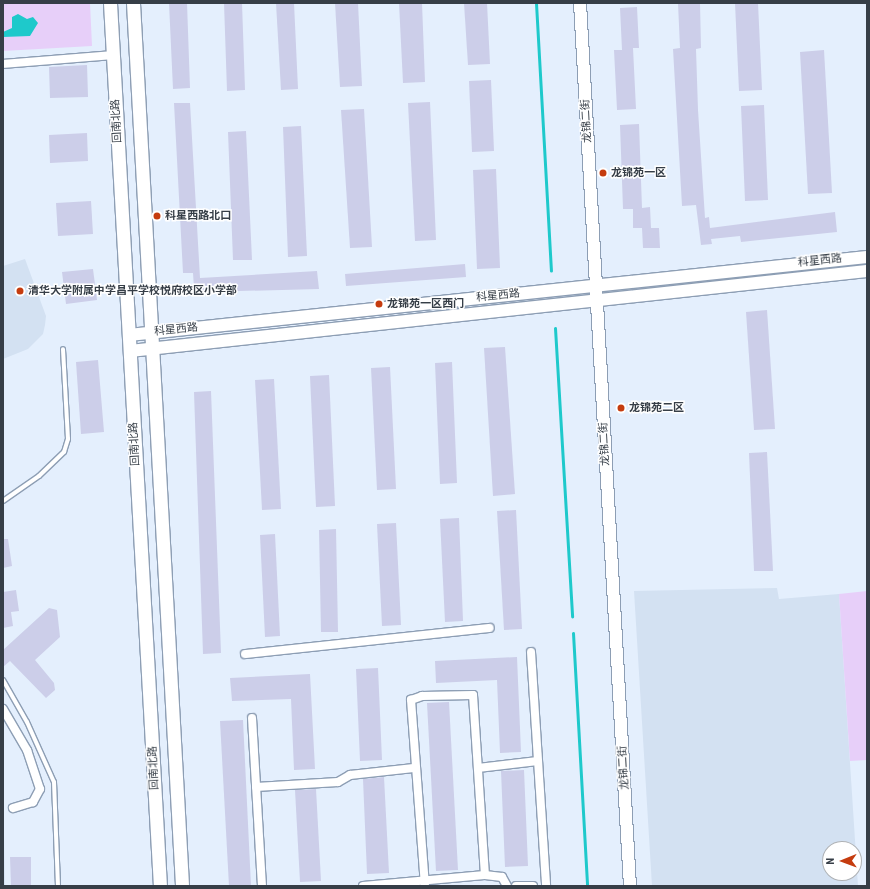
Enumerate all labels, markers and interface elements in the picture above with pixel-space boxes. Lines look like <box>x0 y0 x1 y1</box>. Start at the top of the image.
street label: 回南北路 <box>109 99 125 143</box>
street label: 龙锦二街 <box>579 99 595 143</box>
place label: 龙锦苑一区 <box>611 166 666 180</box>
marker: 龙锦苑一区 <box>598 168 608 178</box>
place label: 科星西路北口 <box>165 209 231 223</box>
marker: 科星西路北口 <box>152 211 162 221</box>
street label: 科星西路 <box>797 252 843 270</box>
place label: 清华大学附属中学昌平学校悦府校区小学部 <box>28 284 237 298</box>
marker: 清华大学附属中学昌平学校悦府校区小学部 <box>15 286 25 296</box>
street label: 科星西路 <box>475 287 521 305</box>
place label: 龙锦苑一区西门 <box>387 297 464 311</box>
marker: 龙锦苑一区西门 <box>374 299 384 309</box>
street label: 科星西路 <box>153 321 199 339</box>
place label: 龙锦苑二区 <box>629 401 684 415</box>
marker: 龙锦苑二区 <box>616 403 626 413</box>
street label: 回南北路 <box>127 422 143 466</box>
street label: 龙锦二街 <box>597 422 613 466</box>
street label: 回南北路 <box>146 746 162 790</box>
street label: 龙锦二街 <box>616 746 632 790</box>
north arrow <box>822 841 862 881</box>
text: N <box>824 858 837 865</box>

